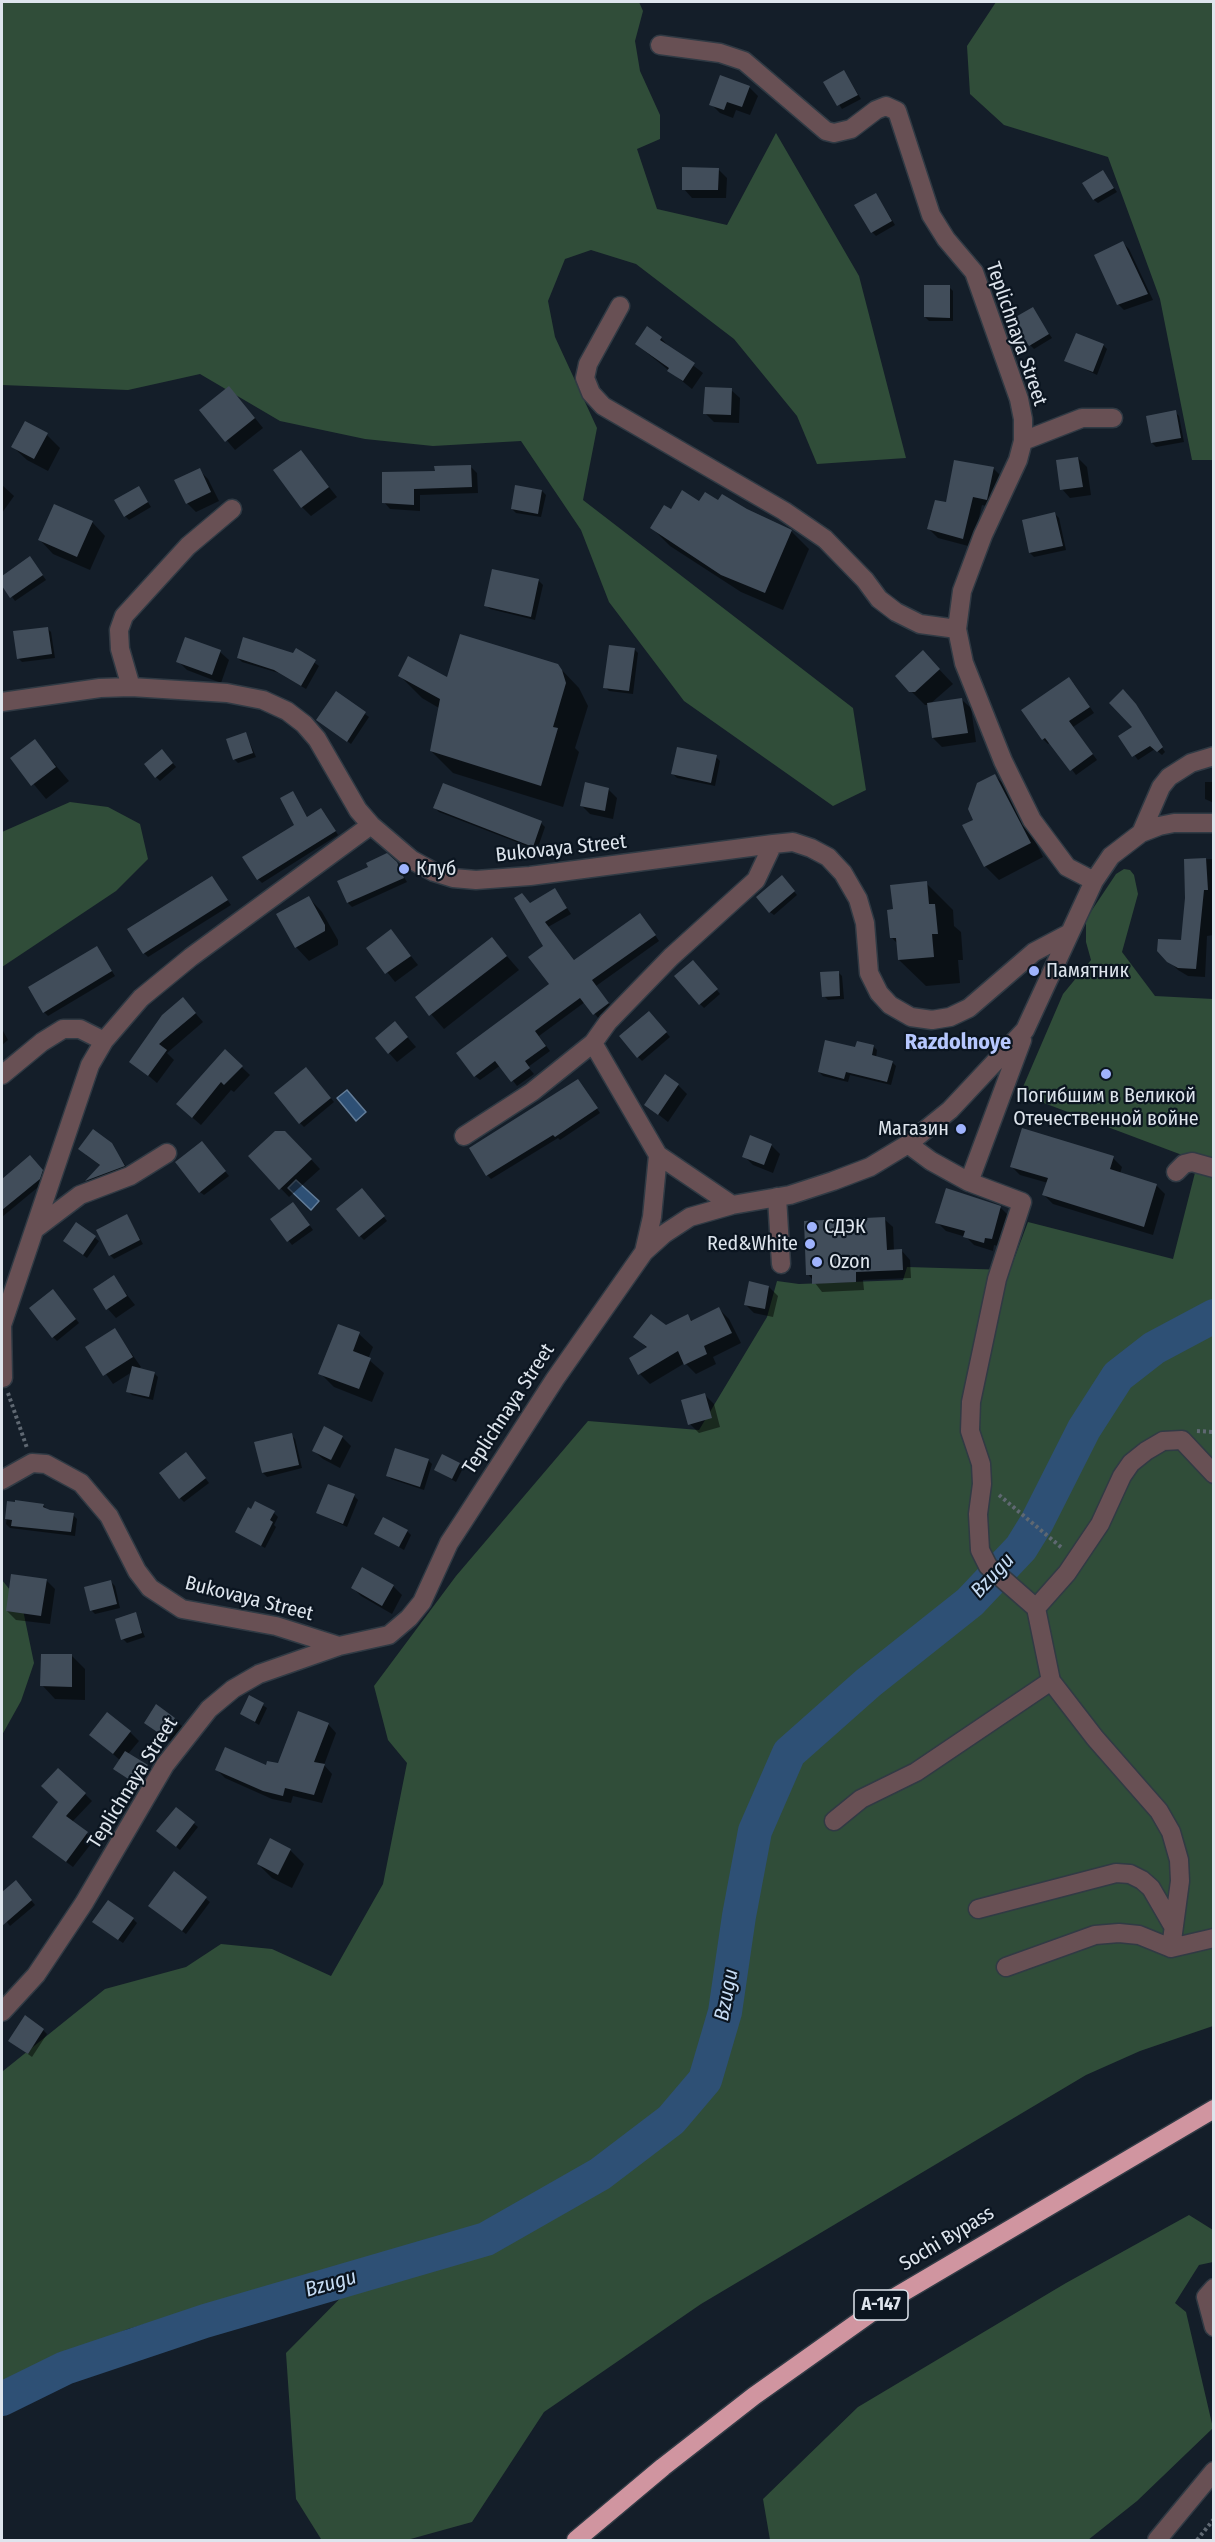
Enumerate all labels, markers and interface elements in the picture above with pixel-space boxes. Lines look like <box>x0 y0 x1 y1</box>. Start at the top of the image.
street label: Teplichnaya Street <box>980 259 1052 409</box>
street label: Bukovaya Street <box>494 830 628 868</box>
place label: Клуб <box>416 857 456 881</box>
marker: Клуб <box>397 862 411 876</box>
place label: Памятник <box>1046 959 1129 983</box>
marker: Памятник <box>1027 964 1041 978</box>
district label: Razdolnoye <box>905 1030 1011 1056</box>
marker: Погибшим в Великой Отечественной войне <box>1099 1067 1113 1081</box>
place label: Погибшим в Великой Отечественной войне <box>1013 1084 1199 1131</box>
place label: Магазин <box>878 1117 949 1141</box>
marker: Магазин <box>954 1122 968 1136</box>
place label: СДЭК <box>824 1215 866 1239</box>
marker: СДЭК <box>805 1220 819 1234</box>
place label: Red&White <box>707 1232 798 1256</box>
marker: Red&White <box>803 1237 817 1251</box>
place label: Ozon <box>829 1250 870 1274</box>
marker: Ozon <box>810 1255 824 1269</box>
street label: Teplichnaya Street <box>458 1339 560 1479</box>
water label: Bzugu <box>966 1548 1020 1604</box>
street label: Bukovaya Street <box>182 1571 316 1627</box>
street label: Teplichnaya Street <box>83 1713 183 1853</box>
water label: Bzugu <box>710 1967 744 2023</box>
street label: Sochi Bypass <box>895 2201 999 2277</box>
water label: Bzugu <box>302 2265 360 2303</box>
road number: А-147 <box>854 2290 908 2320</box>

